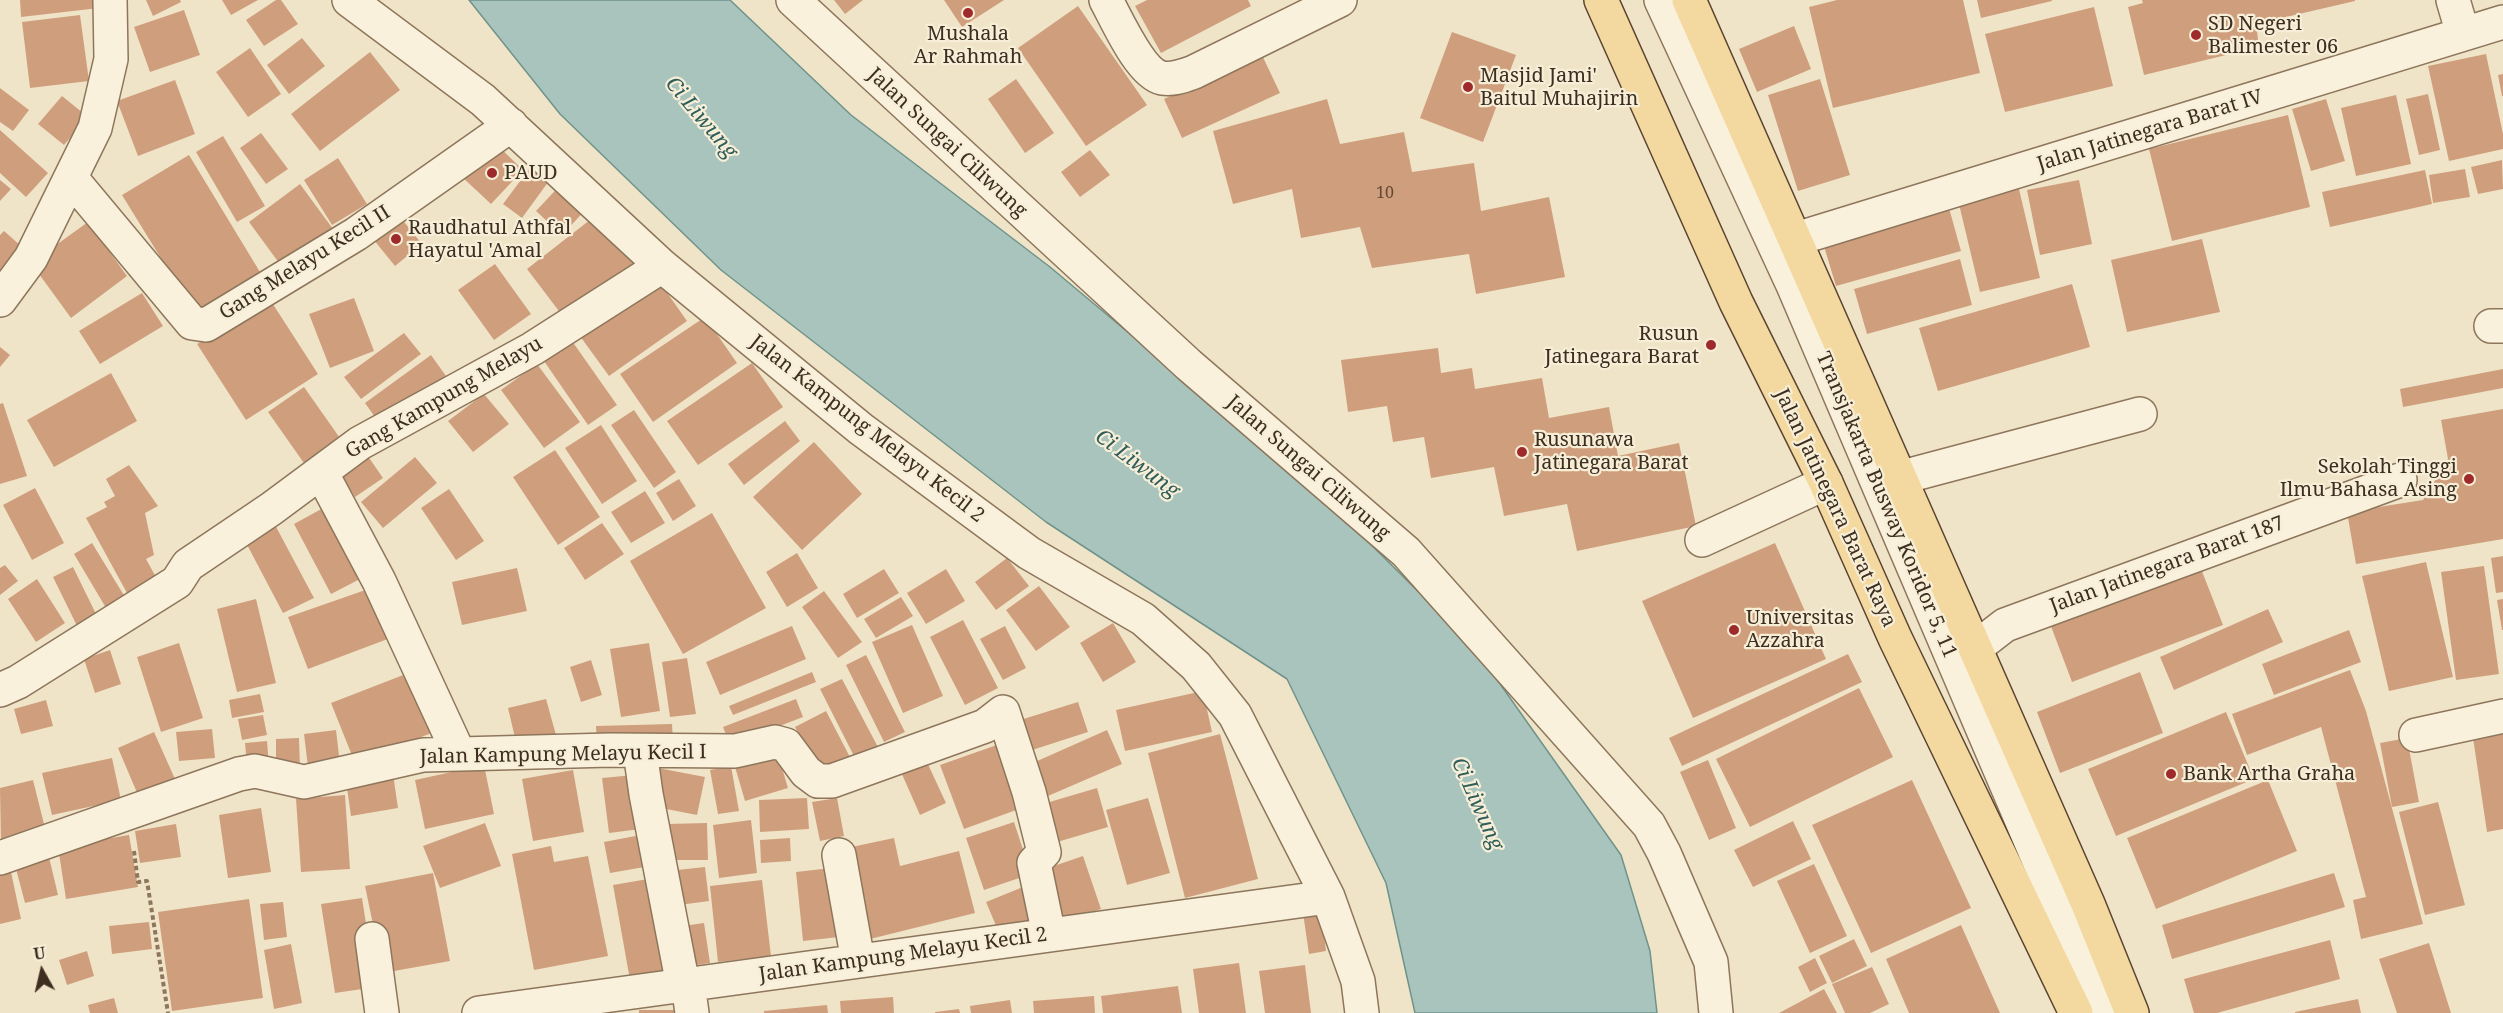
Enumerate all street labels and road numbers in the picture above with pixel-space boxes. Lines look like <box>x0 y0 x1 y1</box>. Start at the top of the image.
street label: Jalan Sungai Ciliwung <box>862 63 1032 223</box>
street label: Jalan Jatinegara Barat IV <box>2034 85 2266 177</box>
street label: Gang Melayu Kecil II <box>215 201 395 325</box>
street label: Jalan Kampung Melayu Kecil 2 <box>745 330 989 528</box>
street label: Gang Kampung Melayu <box>341 332 547 464</box>
street label: Transjakarta Busway Koridor 5, 11 <box>1810 348 1962 662</box>
street label: Jalan Jatinegara Barat Raya <box>1769 385 1901 631</box>
street label: Jalan Sungai Ciliwung <box>1221 390 1395 546</box>
street label: Jalan Jatinegara Barat 187 <box>2047 511 2287 619</box>
street label: Jalan Kampung Melayu Kecil I <box>419 740 707 770</box>
street label: Jalan Kampung Melayu Kecil 2 <box>757 923 1049 987</box>

